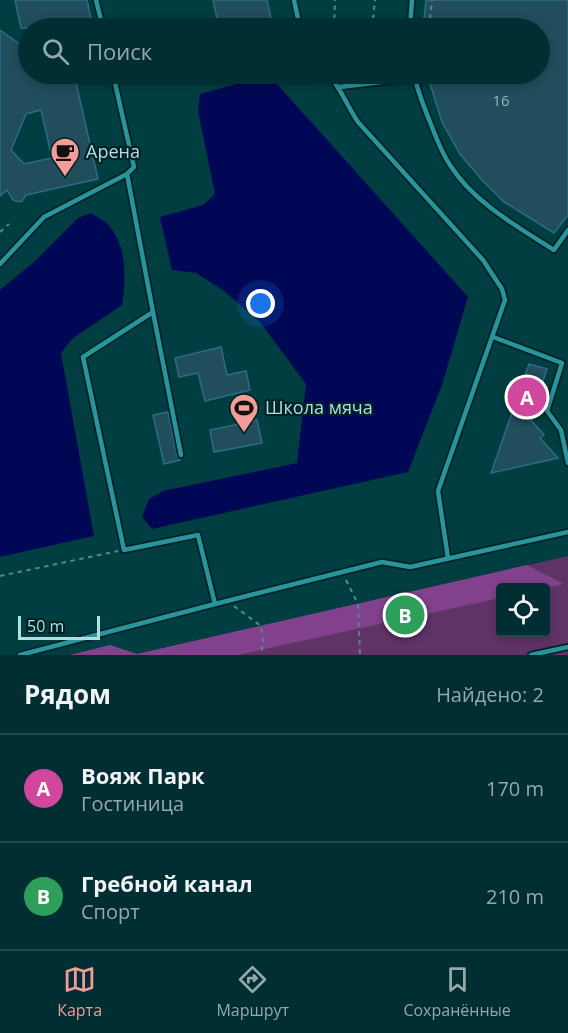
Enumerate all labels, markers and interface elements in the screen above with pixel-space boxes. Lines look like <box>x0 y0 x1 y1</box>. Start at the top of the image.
search box <box>18 18 550 84</box>
icon: search <box>39 35 72 68</box>
text: Поиск <box>87 36 152 66</box>
house number: 16 <box>492 90 510 110</box>
cafe icon: Арена <box>49 136 81 178</box>
place label: Арена <box>86 139 140 163</box>
your location <box>246 289 275 318</box>
pin: A <box>508 374 546 420</box>
sports icon: Школа мяча <box>228 392 260 434</box>
place label: Школа мяча <box>265 395 373 419</box>
map controls <box>496 583 550 637</box>
button: locate <box>496 583 550 637</box>
pin: B <box>386 592 424 638</box>
scale bar <box>18 613 100 640</box>
text: 50 m <box>27 615 64 637</box>
text: Рядом <box>24 676 111 712</box>
text: Найдено: 2 <box>436 681 544 708</box>
text: Вояж Парк <box>81 760 205 790</box>
text: A <box>37 775 50 802</box>
text: 170 m <box>486 775 544 802</box>
text: Гостиница <box>81 790 184 817</box>
text: Гребной канал <box>81 868 253 898</box>
text: B <box>37 883 50 910</box>
text: 210 m <box>486 883 544 910</box>
text: Спорт <box>81 898 140 925</box>
tab: Карта <box>57 963 102 1021</box>
tab: Маршрут <box>216 963 289 1021</box>
tab: Сохранённые <box>403 963 511 1021</box>

